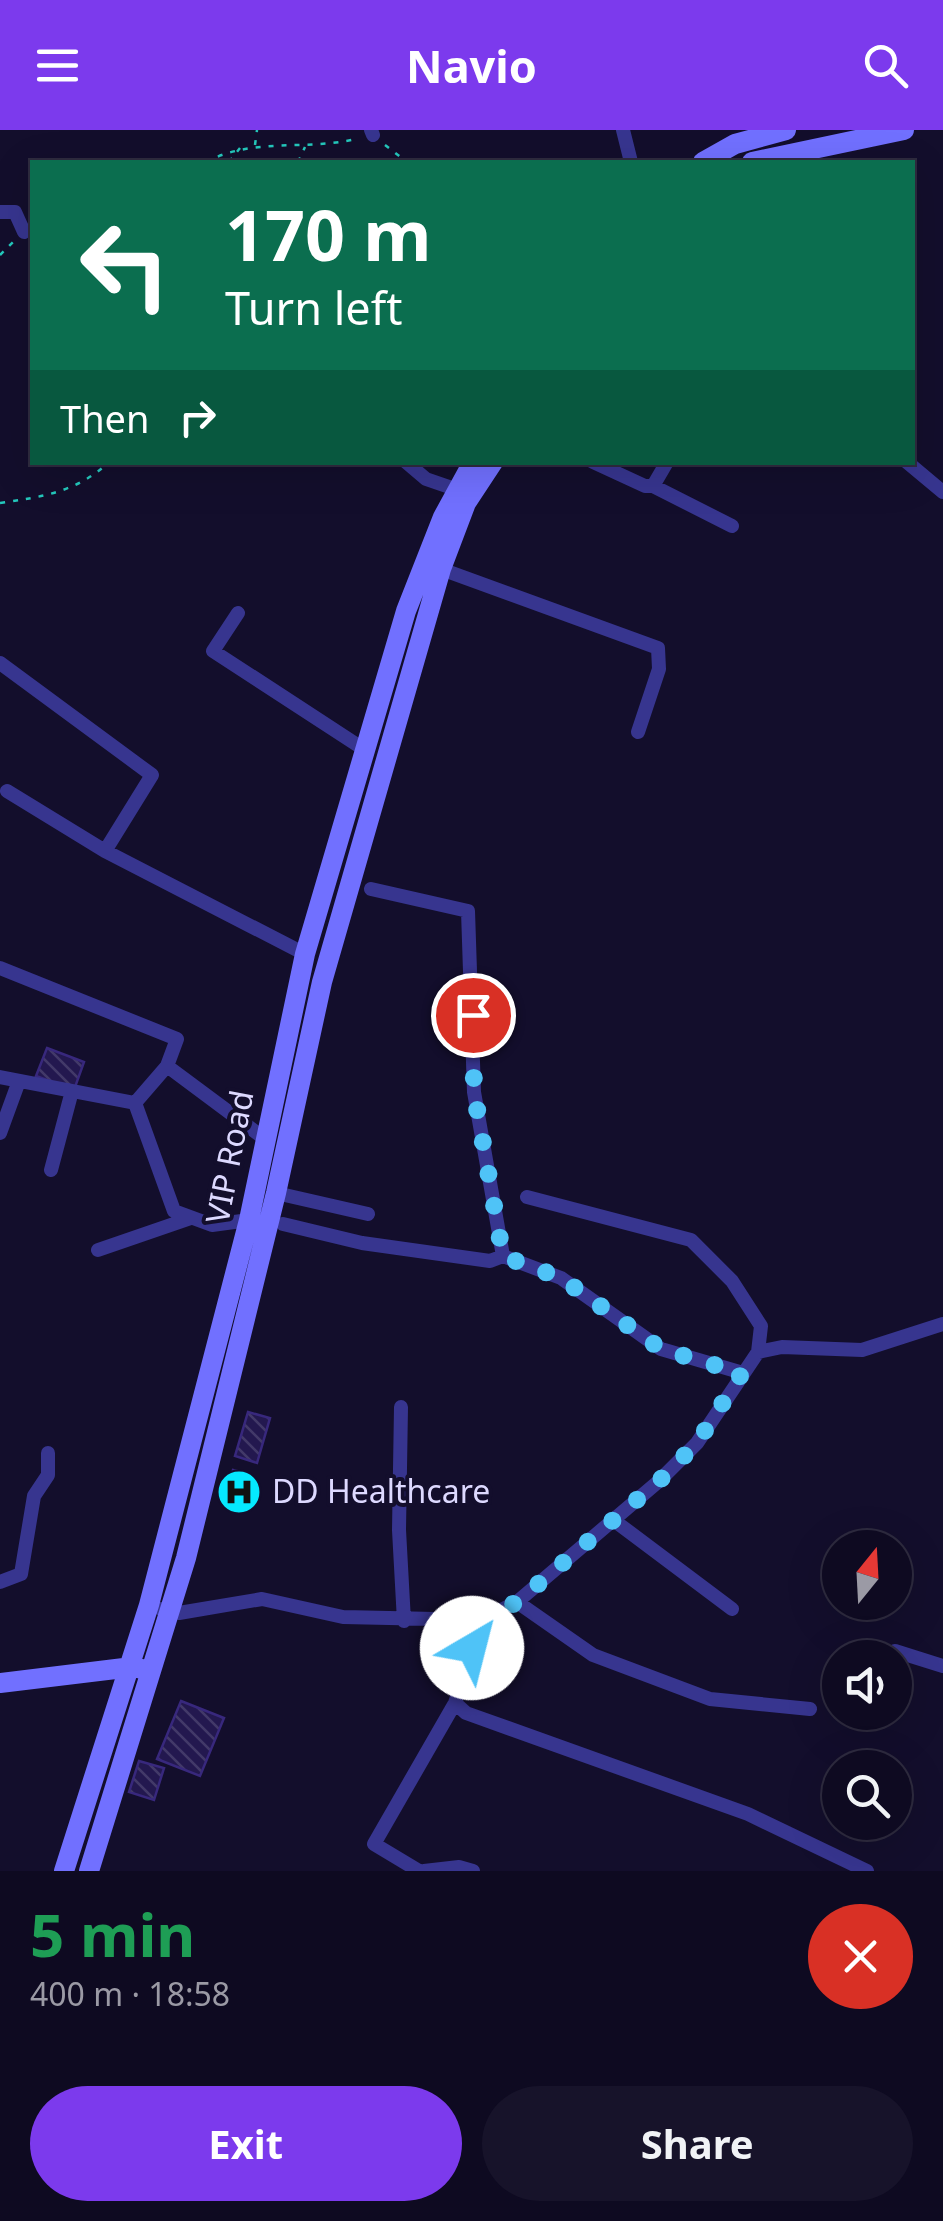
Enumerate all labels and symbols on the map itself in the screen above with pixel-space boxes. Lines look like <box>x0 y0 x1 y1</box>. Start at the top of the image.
pin <box>431 973 516 1058</box>
street label: VIP Road <box>195 1087 262 1227</box>
hospital icon: DD Healthcare <box>216 1469 262 1515</box>
place label: DD Healthcare <box>272 1469 490 1512</box>
north arrow <box>822 1530 912 1620</box>
position arrow <box>420 1596 524 1700</box>

